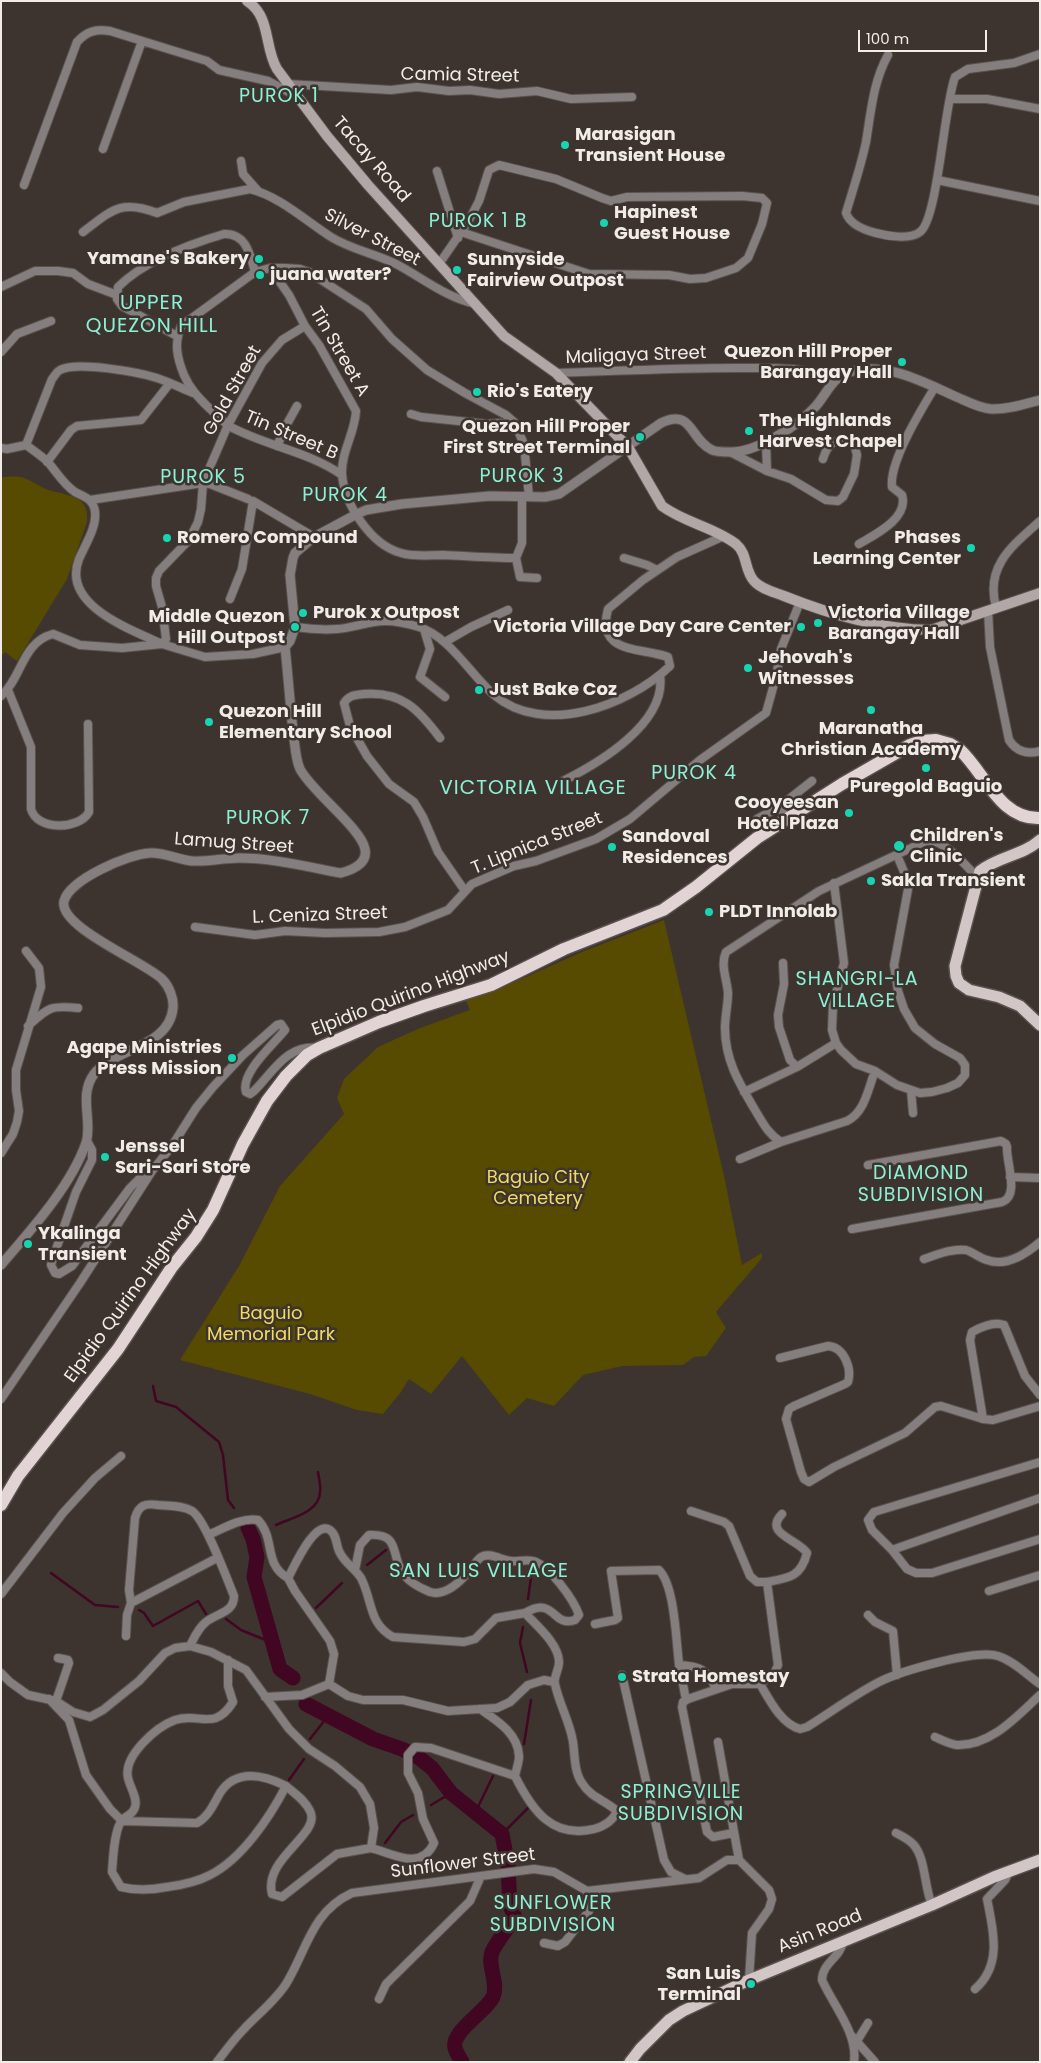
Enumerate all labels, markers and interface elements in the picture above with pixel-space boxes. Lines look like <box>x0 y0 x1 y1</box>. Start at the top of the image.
scale bar <box>861 20 990 52</box>
text: 100 m <box>866 28 909 49</box>
street label: Camia Street <box>400 64 520 88</box>
district label: PUROK 1 <box>238 86 320 108</box>
street label: Tacay Road <box>328 113 414 207</box>
place label: Marasigan Transient House <box>575 124 725 166</box>
marker: Marasigan Transient House <box>559 139 571 151</box>
place label: Hapinest Guest House <box>614 202 730 244</box>
street label: Silver Street <box>320 205 424 271</box>
district label: PUROK 1 B <box>428 211 528 233</box>
marker: Hapinest Guest House <box>598 217 610 229</box>
place label: Yamane's Bakery <box>87 248 249 270</box>
place label: Sunnyside Fairview Outpost <box>467 249 624 292</box>
marker: Yamane's Bakery <box>253 253 265 265</box>
place label: juana water? <box>270 264 391 286</box>
marker: Sunnyside Fairview Outpost <box>451 264 463 276</box>
marker: juana water? <box>254 269 266 281</box>
district label: UPPER QUEZON HILL <box>84 292 220 339</box>
street label: Tin Street A <box>305 303 373 401</box>
place label: Quezon Hill Proper Barangay Hall <box>724 341 892 384</box>
street label: Gold Street <box>199 342 267 440</box>
street label: Maligaya Street <box>565 343 707 369</box>
marker: Quezon Hill Proper Barangay Hall <box>896 356 908 368</box>
place label: Rio's Eatery <box>487 381 593 403</box>
marker: Rio's Eatery <box>471 386 483 398</box>
street label: Tin Street B <box>241 407 341 465</box>
place label: The Highlands Harvest Chapel <box>759 410 902 452</box>
place label: Quezon Hill Proper First Street Terminal <box>443 416 630 458</box>
marker: The Highlands Harvest Chapel <box>743 425 755 437</box>
marker: Quezon Hill Proper First Street Terminal <box>634 431 646 443</box>
district label: PUROK 3 <box>479 466 565 488</box>
district label: PUROK 5 <box>159 467 247 489</box>
district label: PUROK 4 <box>301 485 389 507</box>
place label: Romero Compound <box>177 527 358 549</box>
place label: Phases Learning Center <box>813 527 961 570</box>
marker: Romero Compound <box>161 532 173 544</box>
marker: Phases Learning Center <box>965 542 977 554</box>
place label: Purok x Outpost <box>313 602 460 624</box>
place label: Victoria Village Barangay Hall <box>828 602 970 644</box>
place label: Middle Quezon Hill Outpost <box>149 606 285 649</box>
marker: Purok x Outpost <box>297 607 309 619</box>
place label: Victoria Village Day Care Center <box>493 616 791 638</box>
marker: Victoria Village Barangay Hall <box>812 617 824 629</box>
marker: Middle Quezon Hill Outpost <box>289 621 301 633</box>
marker: Victoria Village Day Care Center <box>795 621 807 633</box>
place label: Jehovah's Witnesses <box>758 647 854 690</box>
marker: Jehovah's Witnesses <box>742 662 754 674</box>
place label: Just Bake Coz <box>489 679 617 701</box>
marker: Just Bake Coz <box>473 684 485 696</box>
place label: Quezon Hill Elementary School <box>219 701 392 744</box>
marker: Maranatha Christian Academy <box>865 704 877 716</box>
marker: Quezon Hill Elementary School <box>203 716 215 728</box>
place label: Maranatha Christian Academy <box>781 718 961 761</box>
marker: Puregold Baguio <box>920 762 932 774</box>
district label: PUROK 4 <box>650 763 738 785</box>
place label: Puregold Baguio <box>850 776 1002 798</box>
district label: VICTORIA VILLAGE <box>437 777 629 801</box>
place label: Cooyeesan Hotel Plaza <box>734 792 839 834</box>
marker: Cooyeesan Hotel Plaza <box>843 807 855 819</box>
district label: PUROK 7 <box>225 808 311 830</box>
street label: T. Lipnica Street <box>468 808 606 880</box>
place label: Children's Clinic <box>910 825 1004 868</box>
place label: Sandoval Residences <box>622 826 728 869</box>
street label: Lamug Street <box>174 829 294 859</box>
marker: Children's Clinic <box>892 839 906 853</box>
marker: Sandoval Residences <box>606 841 618 853</box>
place label: Sakla Transient <box>881 870 1025 892</box>
marker: Sakla Transient <box>865 875 877 887</box>
place label: PLDT Innolab <box>719 901 837 923</box>
street label: L. Ceniza Street <box>252 903 388 929</box>
marker: PLDT Innolab <box>703 906 715 918</box>
street label: Elpidio Quirino Highway <box>309 946 513 1042</box>
district label: SHANGRI-LA VILLAGE <box>794 969 920 1013</box>
place label: Agape Ministries Press Mission <box>66 1037 222 1080</box>
marker: Agape Ministries Press Mission <box>226 1052 238 1064</box>
place label: Jenssel Sari-Sari Store <box>115 1136 251 1178</box>
marker: Jenssel Sari-Sari Store <box>99 1151 111 1163</box>
district label: DIAMOND SUBDIVISION <box>856 1163 986 1207</box>
park label: Baguio City Cemetery <box>487 1167 589 1210</box>
street label: Elpidio Quirino Highway <box>61 1205 201 1387</box>
place label: Ykalinga Transient <box>38 1223 127 1266</box>
marker: Ykalinga Transient <box>22 1238 34 1250</box>
park label: Baguio Memorial Park <box>207 1303 335 1346</box>
district label: SAN LUIS VILLAGE <box>387 1560 571 1584</box>
place label: Strata Homestay <box>632 1666 789 1688</box>
marker: Strata Homestay <box>616 1671 628 1683</box>
district label: SPRINGVILLE SUBDIVISION <box>616 1782 746 1826</box>
street label: Sunflower Street <box>389 1844 537 1884</box>
district label: SUNFLOWER SUBDIVISION <box>488 1893 618 1937</box>
street label: Asin Road <box>775 1905 865 1959</box>
place label: San Luis Terminal <box>658 1963 741 2006</box>
marker: San Luis Terminal <box>745 1978 757 1990</box>

